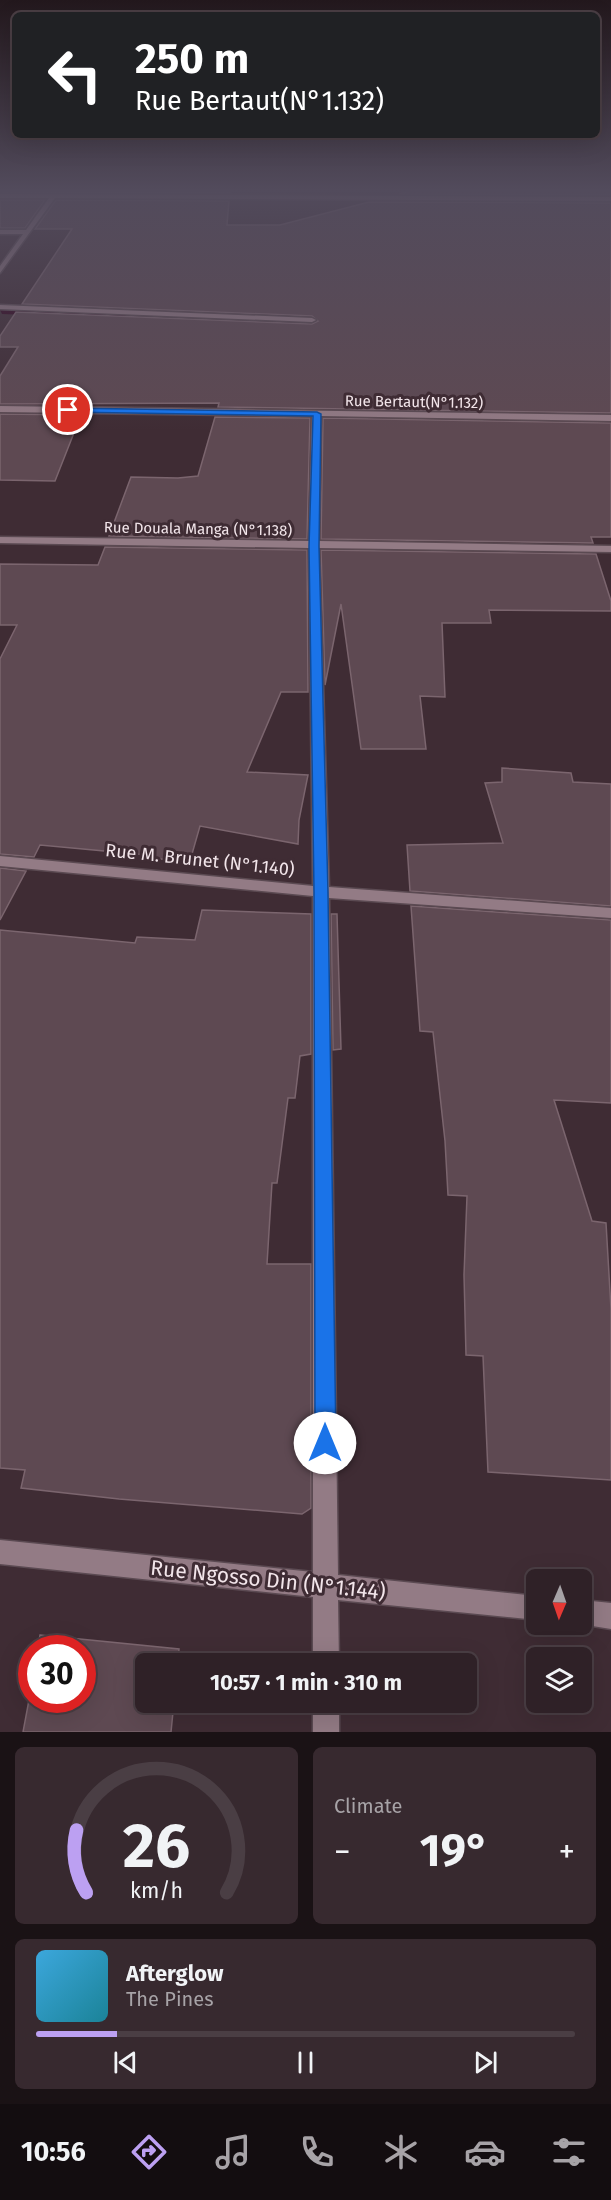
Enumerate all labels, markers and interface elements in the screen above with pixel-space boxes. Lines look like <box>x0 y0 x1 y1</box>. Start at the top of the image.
text: 250 m <box>135 34 249 84</box>
icon: left <box>36 36 114 114</box>
text: Rue Bertaut(N°1.132) <box>135 85 384 117</box>
pin <box>42 384 93 435</box>
street label: Rue Bertaut(N°1.132) <box>345 392 483 412</box>
icon: arrive <box>51 393 84 426</box>
street label: Rue Douala Manga (N°1.138) <box>104 518 293 540</box>
street label: Rue M. Brunet (N°1.140) <box>104 839 296 881</box>
position arrow <box>293 1411 357 1475</box>
street label: Rue Ngosso Din (N°1.144) <box>149 1555 387 1605</box>
north arrow <box>526 1569 592 1635</box>
map controls <box>526 1569 592 1713</box>
speed limit sign: 30 <box>18 1635 96 1713</box>
button: layers <box>526 1647 592 1713</box>
text: 10:57 · 1 min · 310 m <box>210 1669 402 1696</box>
text: Climate <box>334 1794 402 1818</box>
text: 26 <box>123 1809 190 1884</box>
text: 19° <box>420 1824 489 1878</box>
text: − <box>334 1832 351 1872</box>
text: + <box>559 1832 575 1872</box>
text: km/h <box>130 1878 183 1904</box>
text: Afterglow <box>126 1960 223 1987</box>
text: The Pines <box>126 1987 213 2011</box>
icon: previous <box>109 2046 142 2079</box>
icon: pause <box>289 2046 322 2079</box>
icon: next <box>469 2046 502 2079</box>
icon: directions <box>128 2131 170 2173</box>
icon: music <box>212 2131 254 2173</box>
icon: phone <box>296 2131 338 2173</box>
icon: climate <box>380 2131 422 2173</box>
icon: car <box>464 2131 506 2173</box>
icon: filters <box>548 2131 590 2173</box>
text: 10:56 <box>21 2136 86 2168</box>

